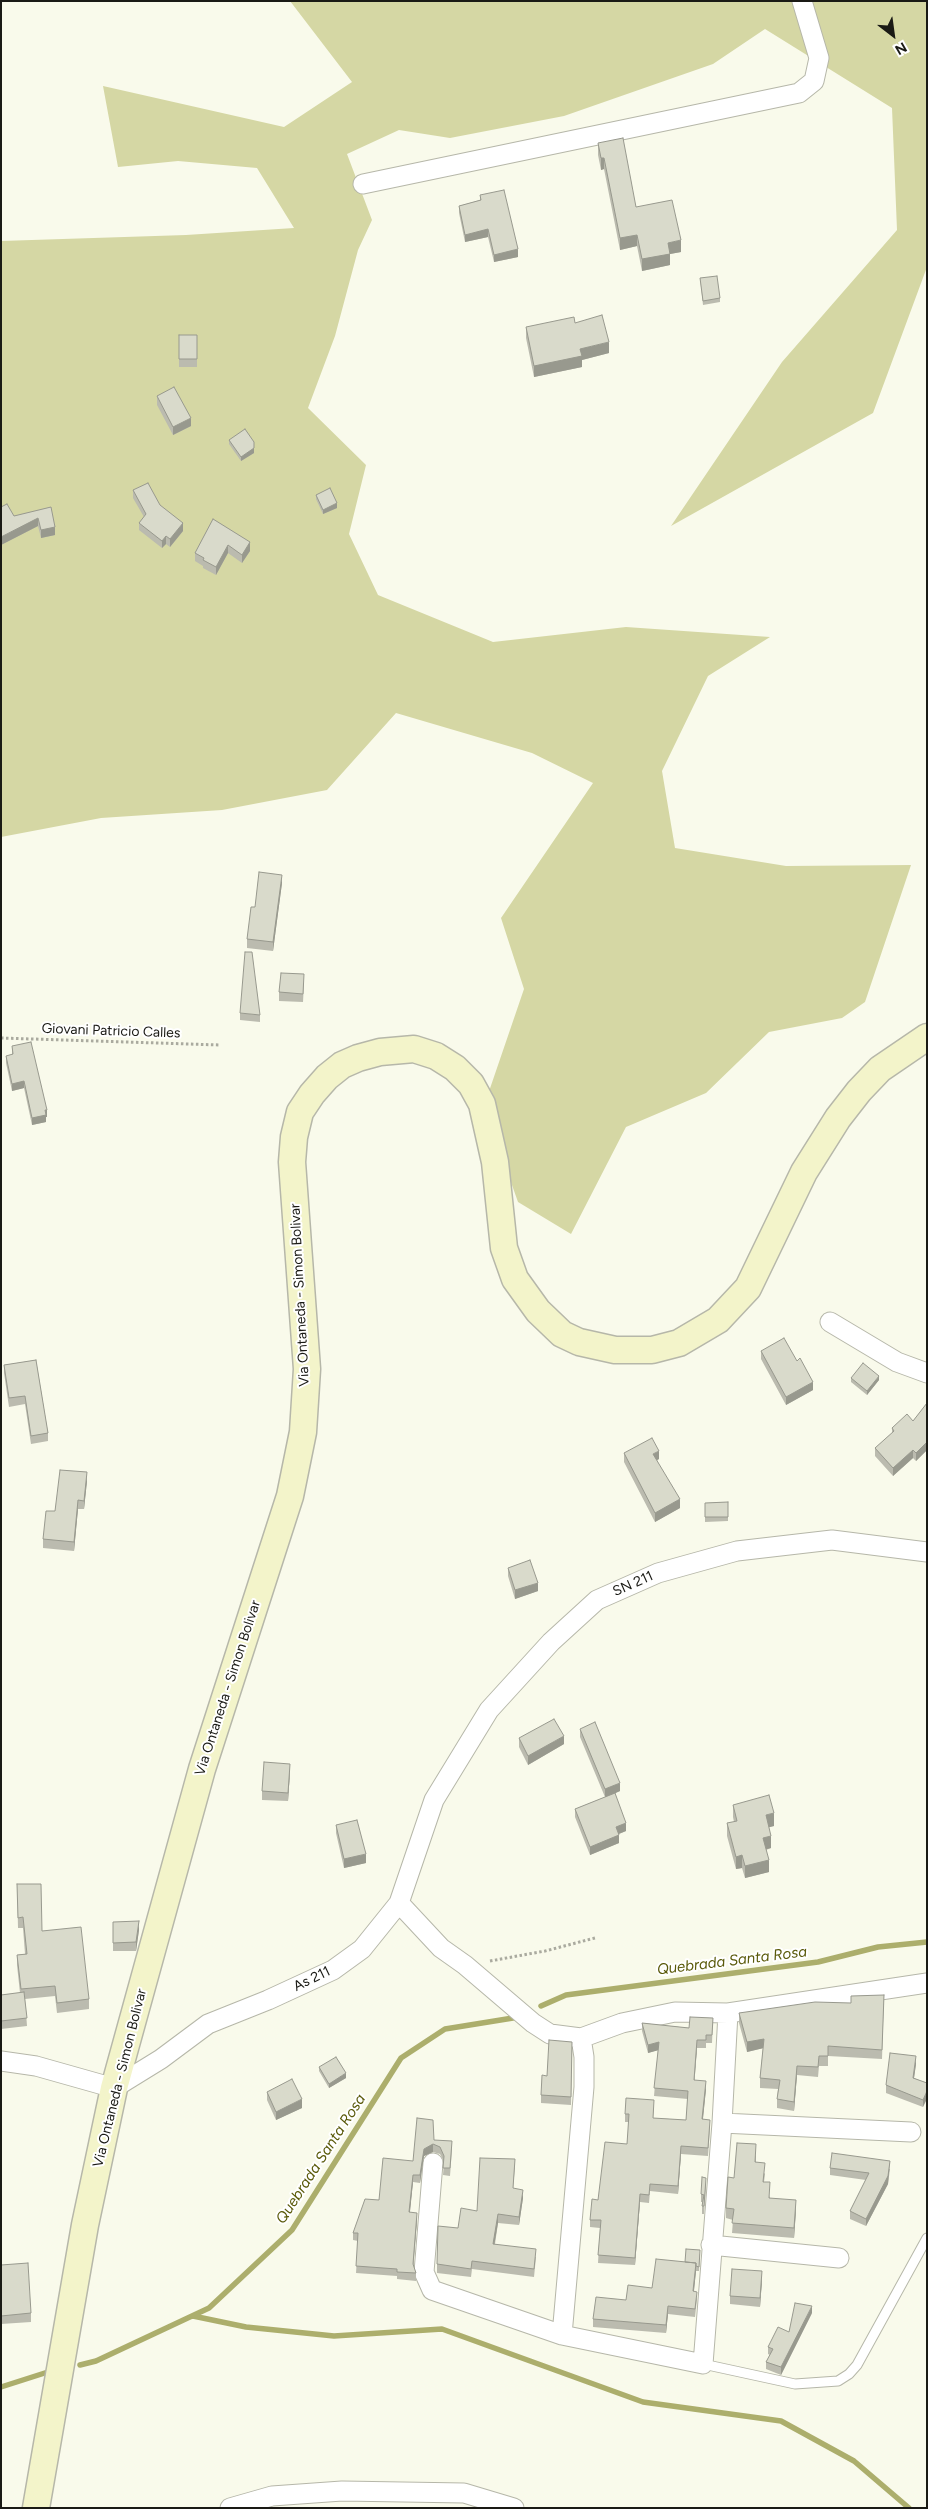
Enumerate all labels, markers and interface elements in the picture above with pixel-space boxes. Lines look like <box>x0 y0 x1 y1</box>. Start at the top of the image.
north arrow <box>868 10 918 60</box>
text: N <box>892 38 910 58</box>
street label: Giovani Patricio Calles <box>41 1020 181 1042</box>
street label: Via Ontaneda - Simon Bolivar <box>287 1203 313 1387</box>
street label: SN 211 <box>610 1568 656 1600</box>
street label: Via Ontaneda - Simon Bolivar <box>192 1598 264 1778</box>
water label: Quebrada Santa Rosa <box>656 1943 808 1979</box>
street label: As 211 <box>291 1963 333 1995</box>
street label: Via Ontaneda - Simon Bolivar <box>90 1987 150 2169</box>
water label: Quebrada Santa Rosa <box>272 2091 370 2227</box>

